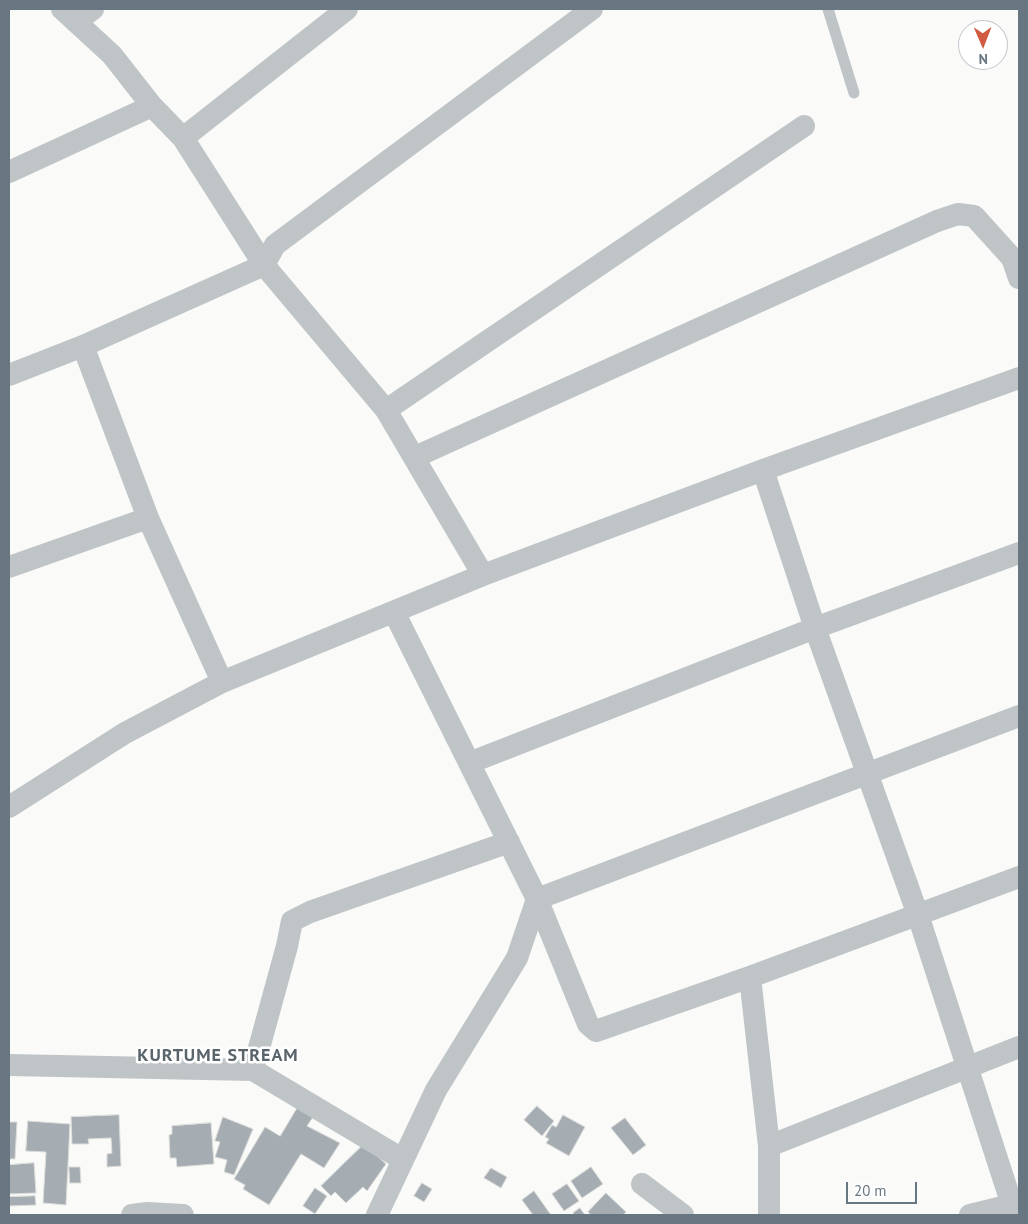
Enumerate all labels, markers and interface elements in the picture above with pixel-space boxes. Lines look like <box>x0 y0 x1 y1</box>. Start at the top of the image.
north arrow <box>958 20 1008 70</box>
text: N <box>978 50 988 68</box>
district label: KURTUME STREAM <box>135 1045 301 1067</box>
scale bar <box>848 1172 919 1204</box>
text: 20 m <box>854 1181 887 1200</box>

